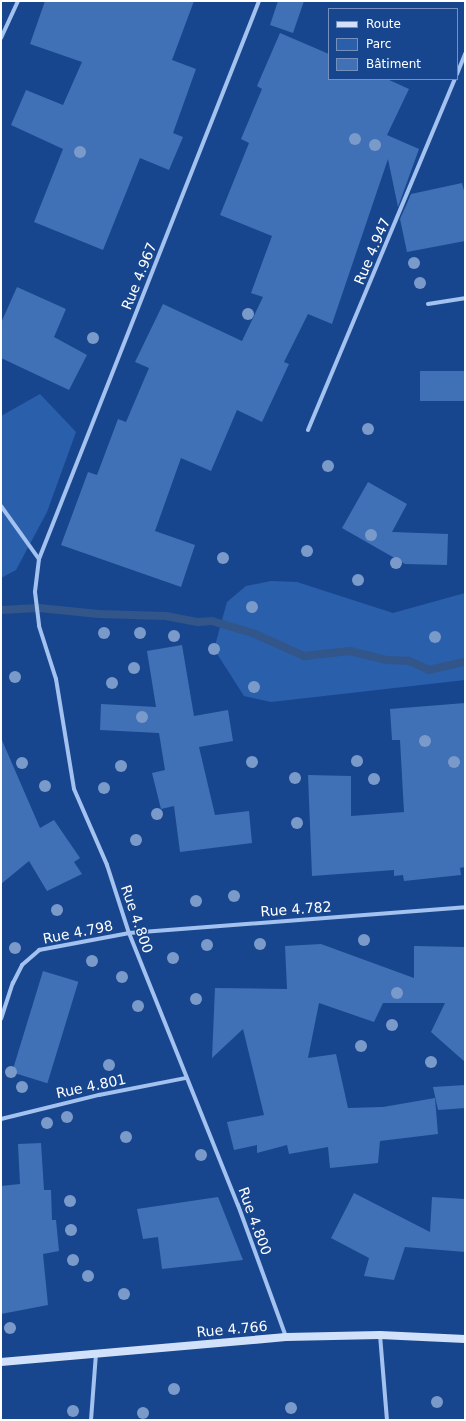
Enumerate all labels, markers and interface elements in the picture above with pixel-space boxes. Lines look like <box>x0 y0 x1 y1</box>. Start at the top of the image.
legend <box>328 8 458 80</box>
text: Route <box>366 17 401 31</box>
text: Parc <box>366 37 391 51</box>
text: Bâtiment <box>366 57 421 71</box>
street label: Rue 4.947 <box>350 215 394 287</box>
street label: Rue 4.967 <box>118 240 160 312</box>
street label: Rue 4.800 <box>117 883 157 955</box>
street label: Rue 4.782 <box>260 898 332 920</box>
street label: Rue 4.798 <box>41 917 115 947</box>
street label: Rue 4.801 <box>54 1070 128 1102</box>
street label: Rue 4.800 <box>235 1185 275 1257</box>
street label: Rue 4.766 <box>196 1318 268 1340</box>

